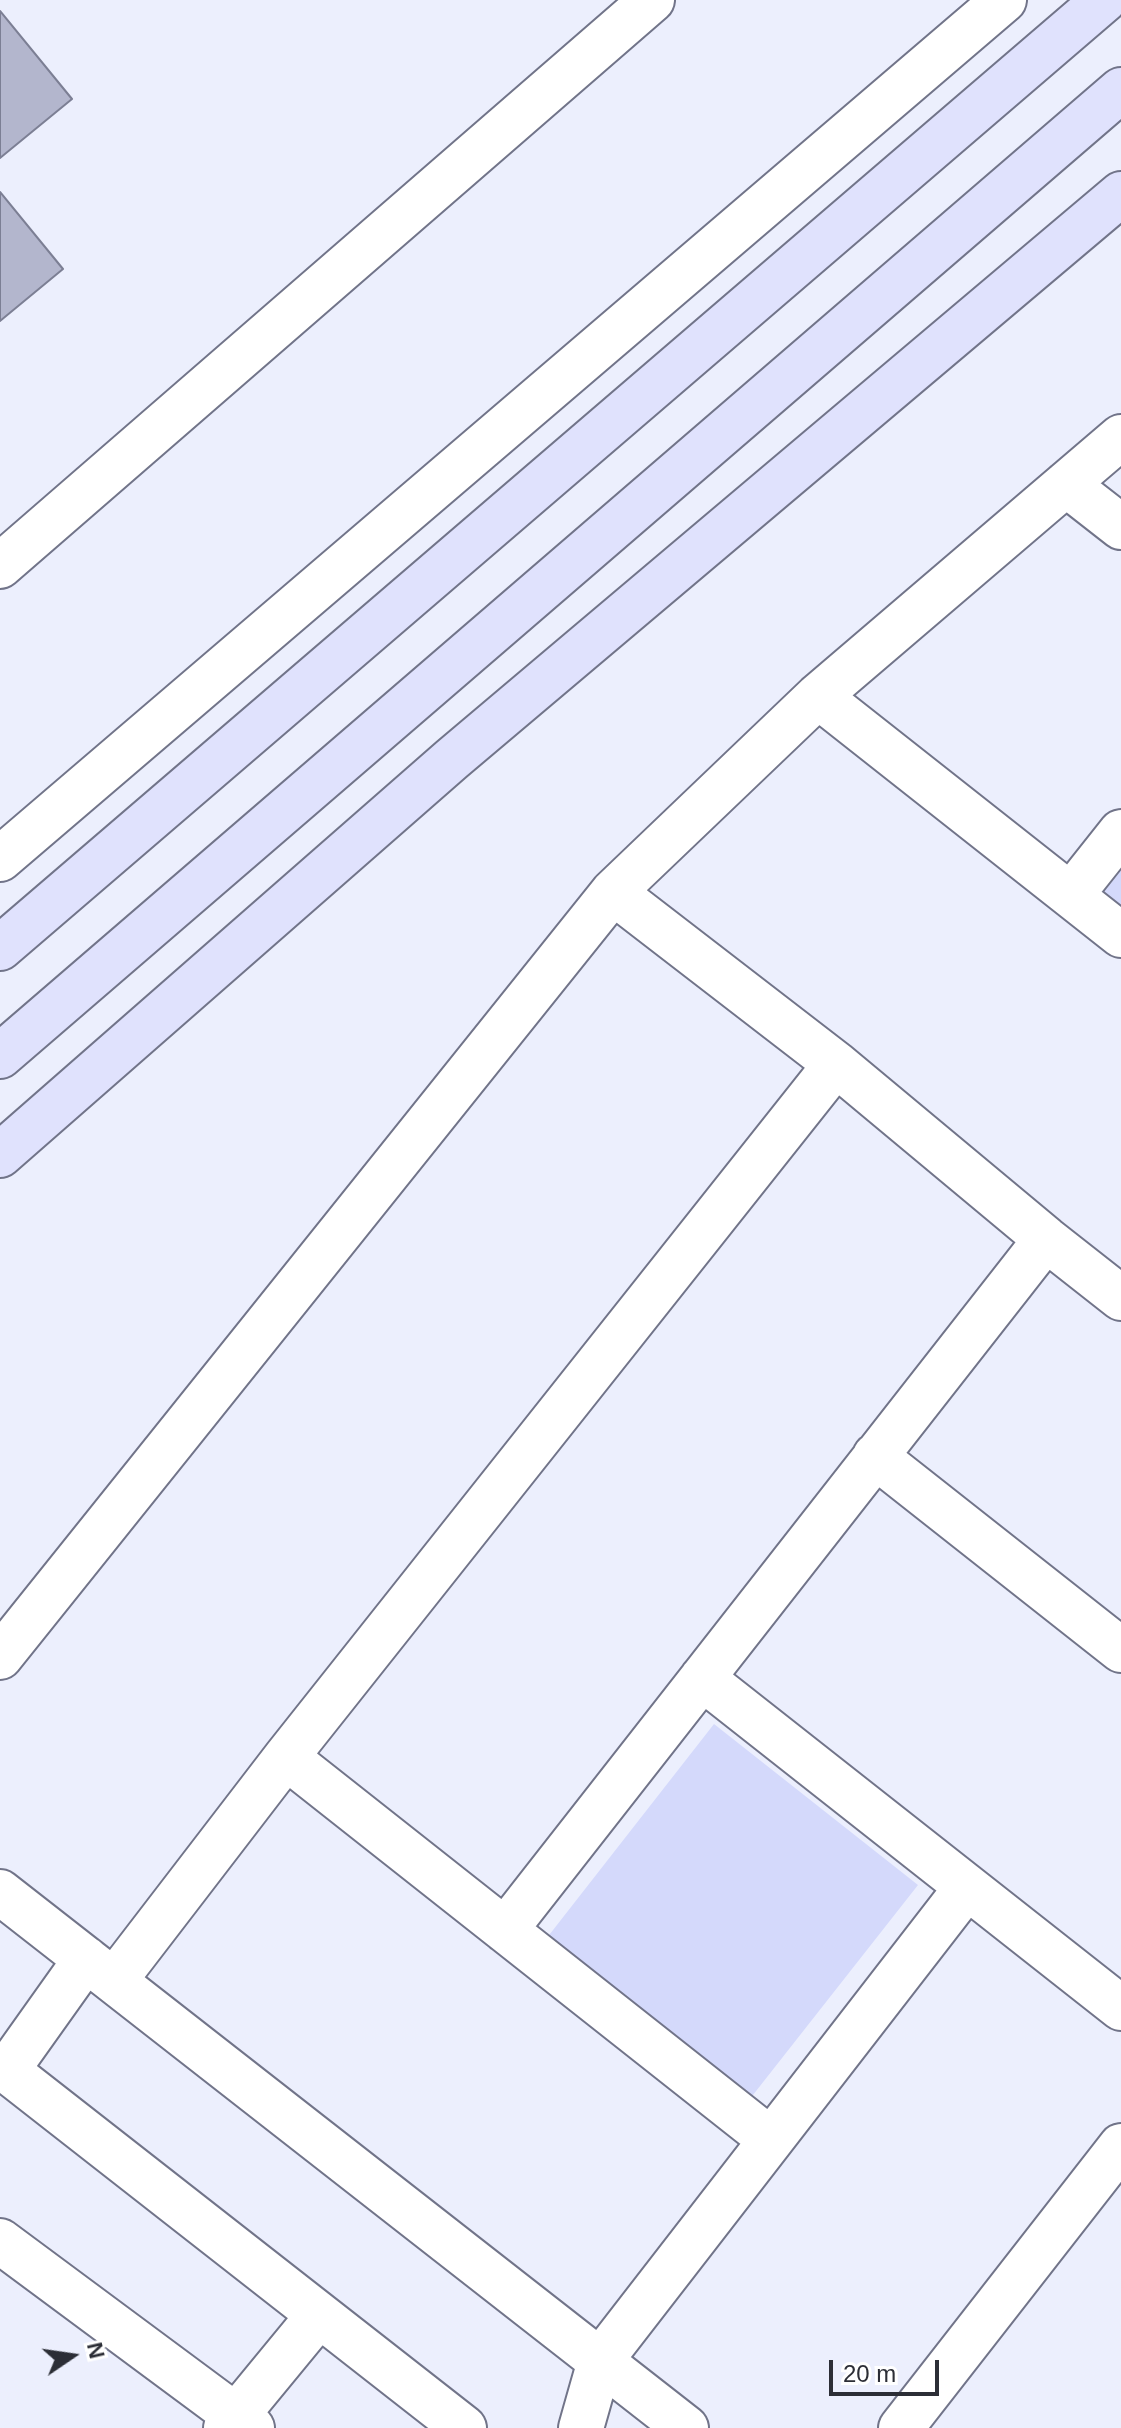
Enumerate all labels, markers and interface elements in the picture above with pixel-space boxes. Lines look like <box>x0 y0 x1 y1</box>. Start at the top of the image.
north arrow <box>32 2316 112 2396</box>
text: N <box>82 2340 110 2361</box>
scale bar <box>833 2344 943 2394</box>
text: 20 m <box>843 2360 896 2387</box>

